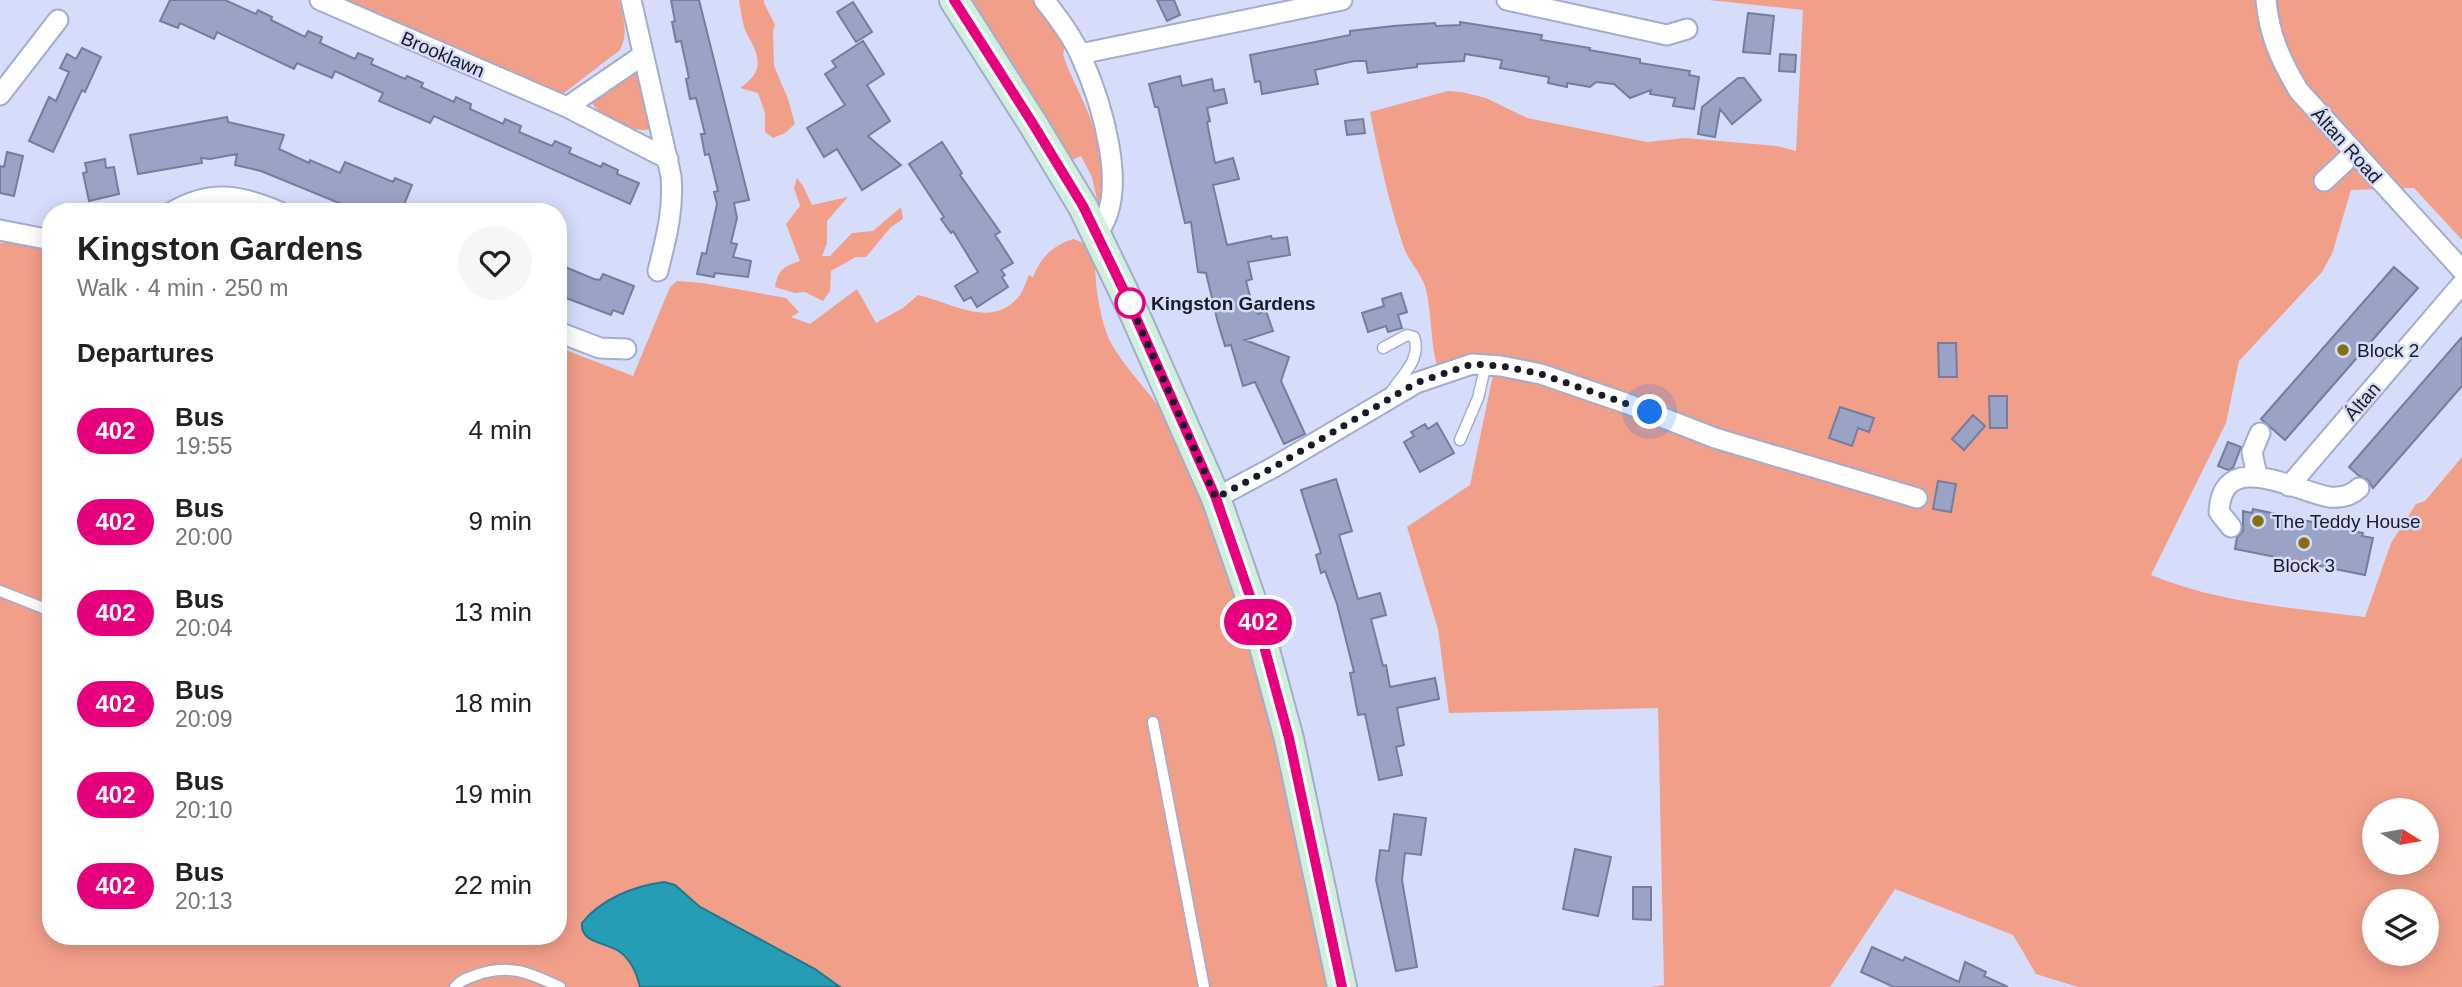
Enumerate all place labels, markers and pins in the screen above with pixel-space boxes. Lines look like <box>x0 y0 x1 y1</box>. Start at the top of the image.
marker: Kingston Gardens <box>1115 288 1145 318</box>
place label: Kingston Gardens <box>1151 293 1316 314</box>
place label: Block 2 <box>2357 340 2419 361</box>
marker: Block 2 <box>2335 342 2351 358</box>
place label: The Teddy House <box>2272 511 2421 532</box>
marker: The Teddy House <box>2250 513 2266 529</box>
marker: Block 3 <box>2296 535 2312 551</box>
place label: Block 3 <box>2273 555 2335 576</box>

